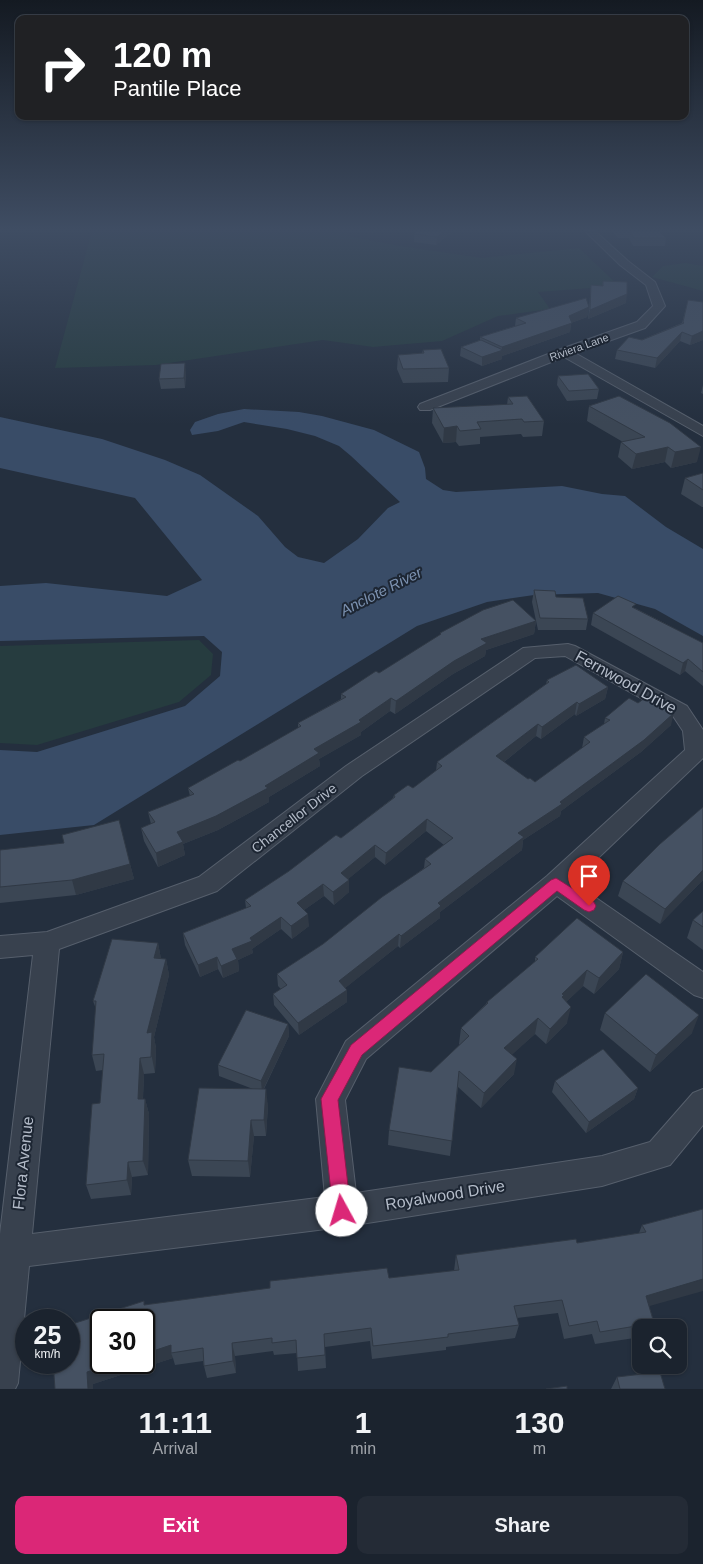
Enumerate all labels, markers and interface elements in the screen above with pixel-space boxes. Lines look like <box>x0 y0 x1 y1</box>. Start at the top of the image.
icon: right <box>30 35 95 100</box>
text: 120 m <box>113 35 212 74</box>
text: Pantile Place <box>113 76 241 101</box>
street label: Riviera Lane <box>548 331 610 363</box>
water label: Anclote River <box>337 563 425 619</box>
street label: Fernwood Drive <box>572 647 680 717</box>
street label: Chancellor Drive <box>248 780 340 856</box>
pin <box>568 855 610 906</box>
icon: arrive <box>575 862 603 890</box>
street label: Flora Avenue <box>10 1115 36 1211</box>
street label: Royalwood Drive <box>384 1177 506 1213</box>
position arrow <box>315 1184 367 1236</box>
speed limit sign: 30 <box>90 1309 155 1374</box>
map controls <box>632 1319 687 1374</box>
button: search <box>632 1319 687 1374</box>
text: 25 <box>34 1321 61 1349</box>
text: km/h <box>34 1347 61 1361</box>
text: 11:11 <box>138 1406 212 1439</box>
text: 1 <box>355 1406 372 1439</box>
text: 130 <box>514 1406 565 1439</box>
text: Arrival <box>152 1440 198 1457</box>
text: min <box>350 1440 376 1457</box>
text: m <box>533 1440 546 1457</box>
button: Exit <box>15 1496 347 1554</box>
button: Share <box>357 1496 688 1554</box>

